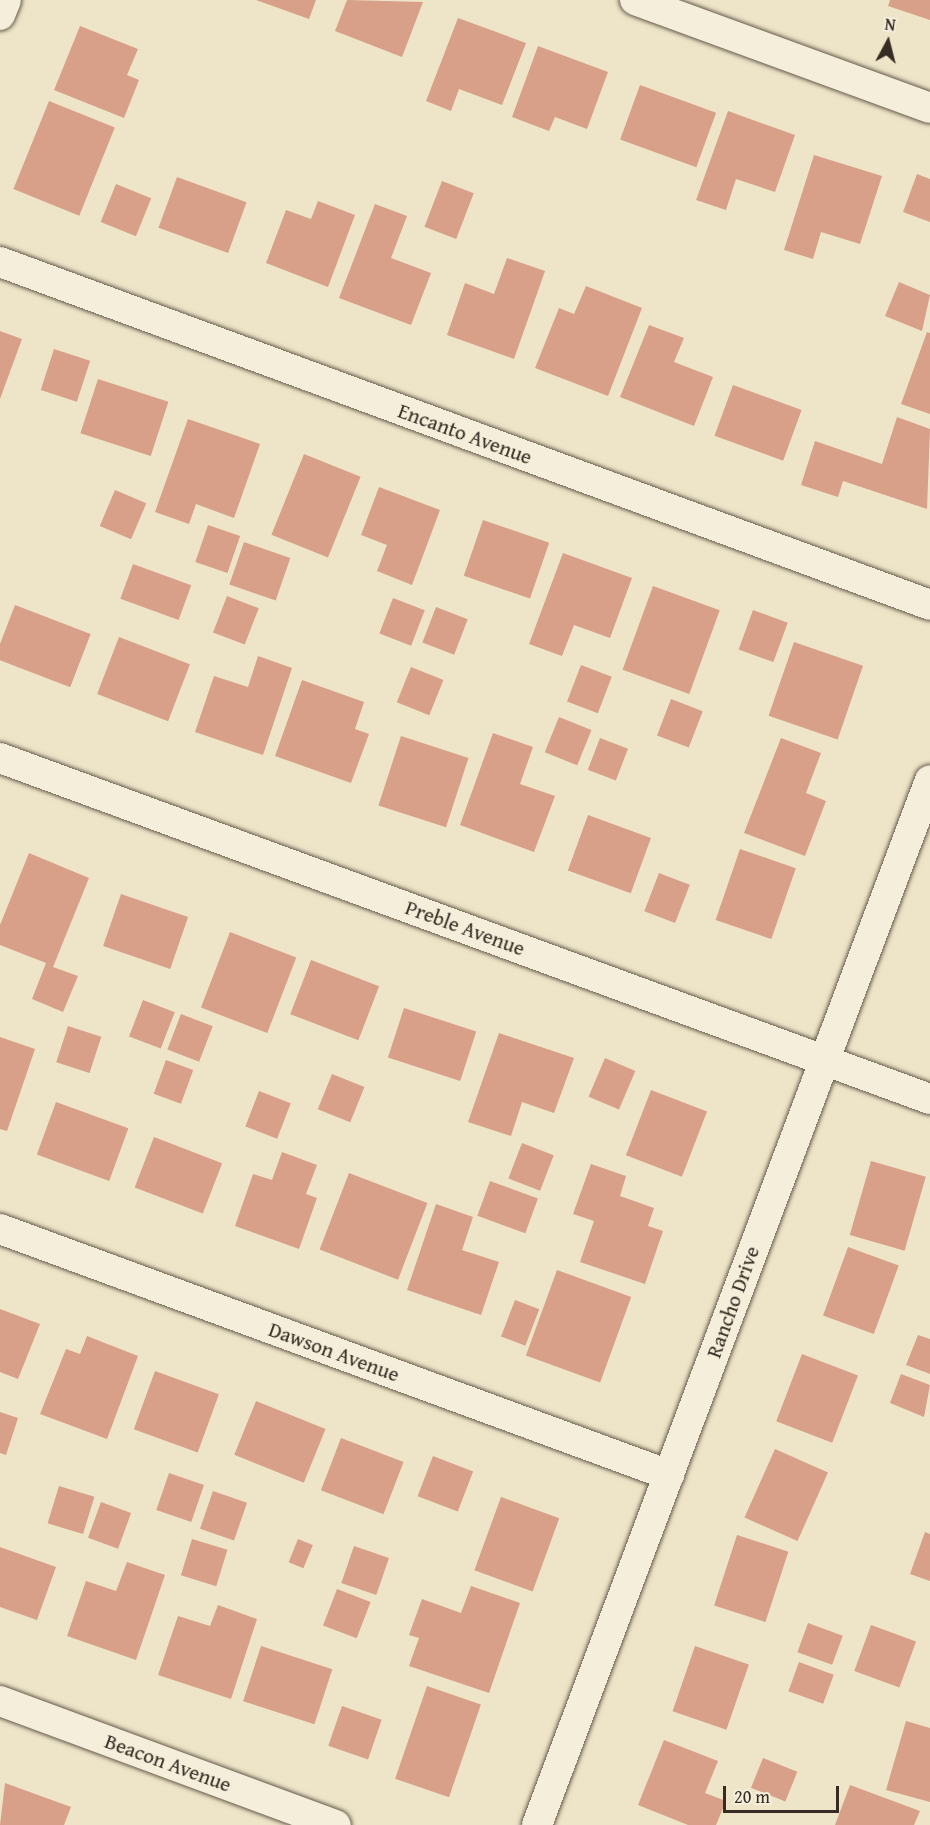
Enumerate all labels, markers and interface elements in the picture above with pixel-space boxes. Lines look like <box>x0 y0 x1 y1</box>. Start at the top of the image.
north arrow <box>858 12 918 72</box>
text: N <box>883 12 897 37</box>
street label: Encanto Avenue <box>395 398 535 470</box>
street label: Preble Avenue <box>402 895 528 961</box>
street label: Rancho Drive <box>701 1243 765 1361</box>
street label: Dawson Avenue <box>265 1317 403 1387</box>
street label: Beacon Avenue <box>101 1728 235 1798</box>
scale bar <box>726 1774 842 1812</box>
text: 20 m <box>734 1783 770 1810</box>

